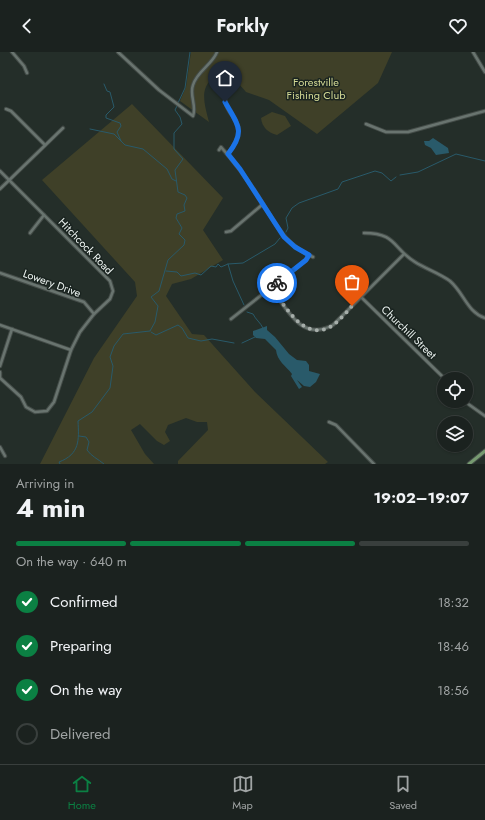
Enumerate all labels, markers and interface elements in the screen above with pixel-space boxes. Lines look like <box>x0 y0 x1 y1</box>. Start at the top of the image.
text: Forkly <box>216 13 269 39</box>
icon: back <box>16 15 38 37</box>
icon: heart <box>447 15 469 37</box>
pin <box>208 61 242 102</box>
icon: home <box>214 67 236 89</box>
park label: Forestville Fishing Club <box>287 74 345 103</box>
street label: Hitchcock Road <box>55 214 117 278</box>
courier <box>257 263 297 303</box>
street label: Lowery Drive <box>21 265 83 301</box>
pin <box>335 265 369 306</box>
icon: bag <box>341 271 363 293</box>
icon: bike <box>266 272 288 294</box>
street label: Churchill Street <box>378 302 440 363</box>
map controls <box>437 372 473 452</box>
button: locate <box>437 372 473 408</box>
button: layers <box>437 416 473 452</box>
text: Arriving in <box>16 474 74 493</box>
text: 19:02–19:07 <box>373 487 469 509</box>
text: 4 min <box>16 489 85 527</box>
text: On the way · 640 m <box>16 552 127 571</box>
icon: check <box>16 591 38 613</box>
text: Confirmed <box>50 591 118 613</box>
text: 18:32 <box>438 593 469 612</box>
icon: check <box>16 635 38 657</box>
text: Preparing <box>50 635 112 657</box>
text: 18:46 <box>437 637 469 656</box>
icon: check <box>16 679 38 701</box>
text: On the way <box>50 679 122 701</box>
text: 18:56 <box>437 681 469 700</box>
text: Delivered <box>50 723 111 745</box>
tab: Home <box>68 773 96 813</box>
tab: Map <box>232 773 254 813</box>
tab: Saved <box>389 773 417 813</box>

